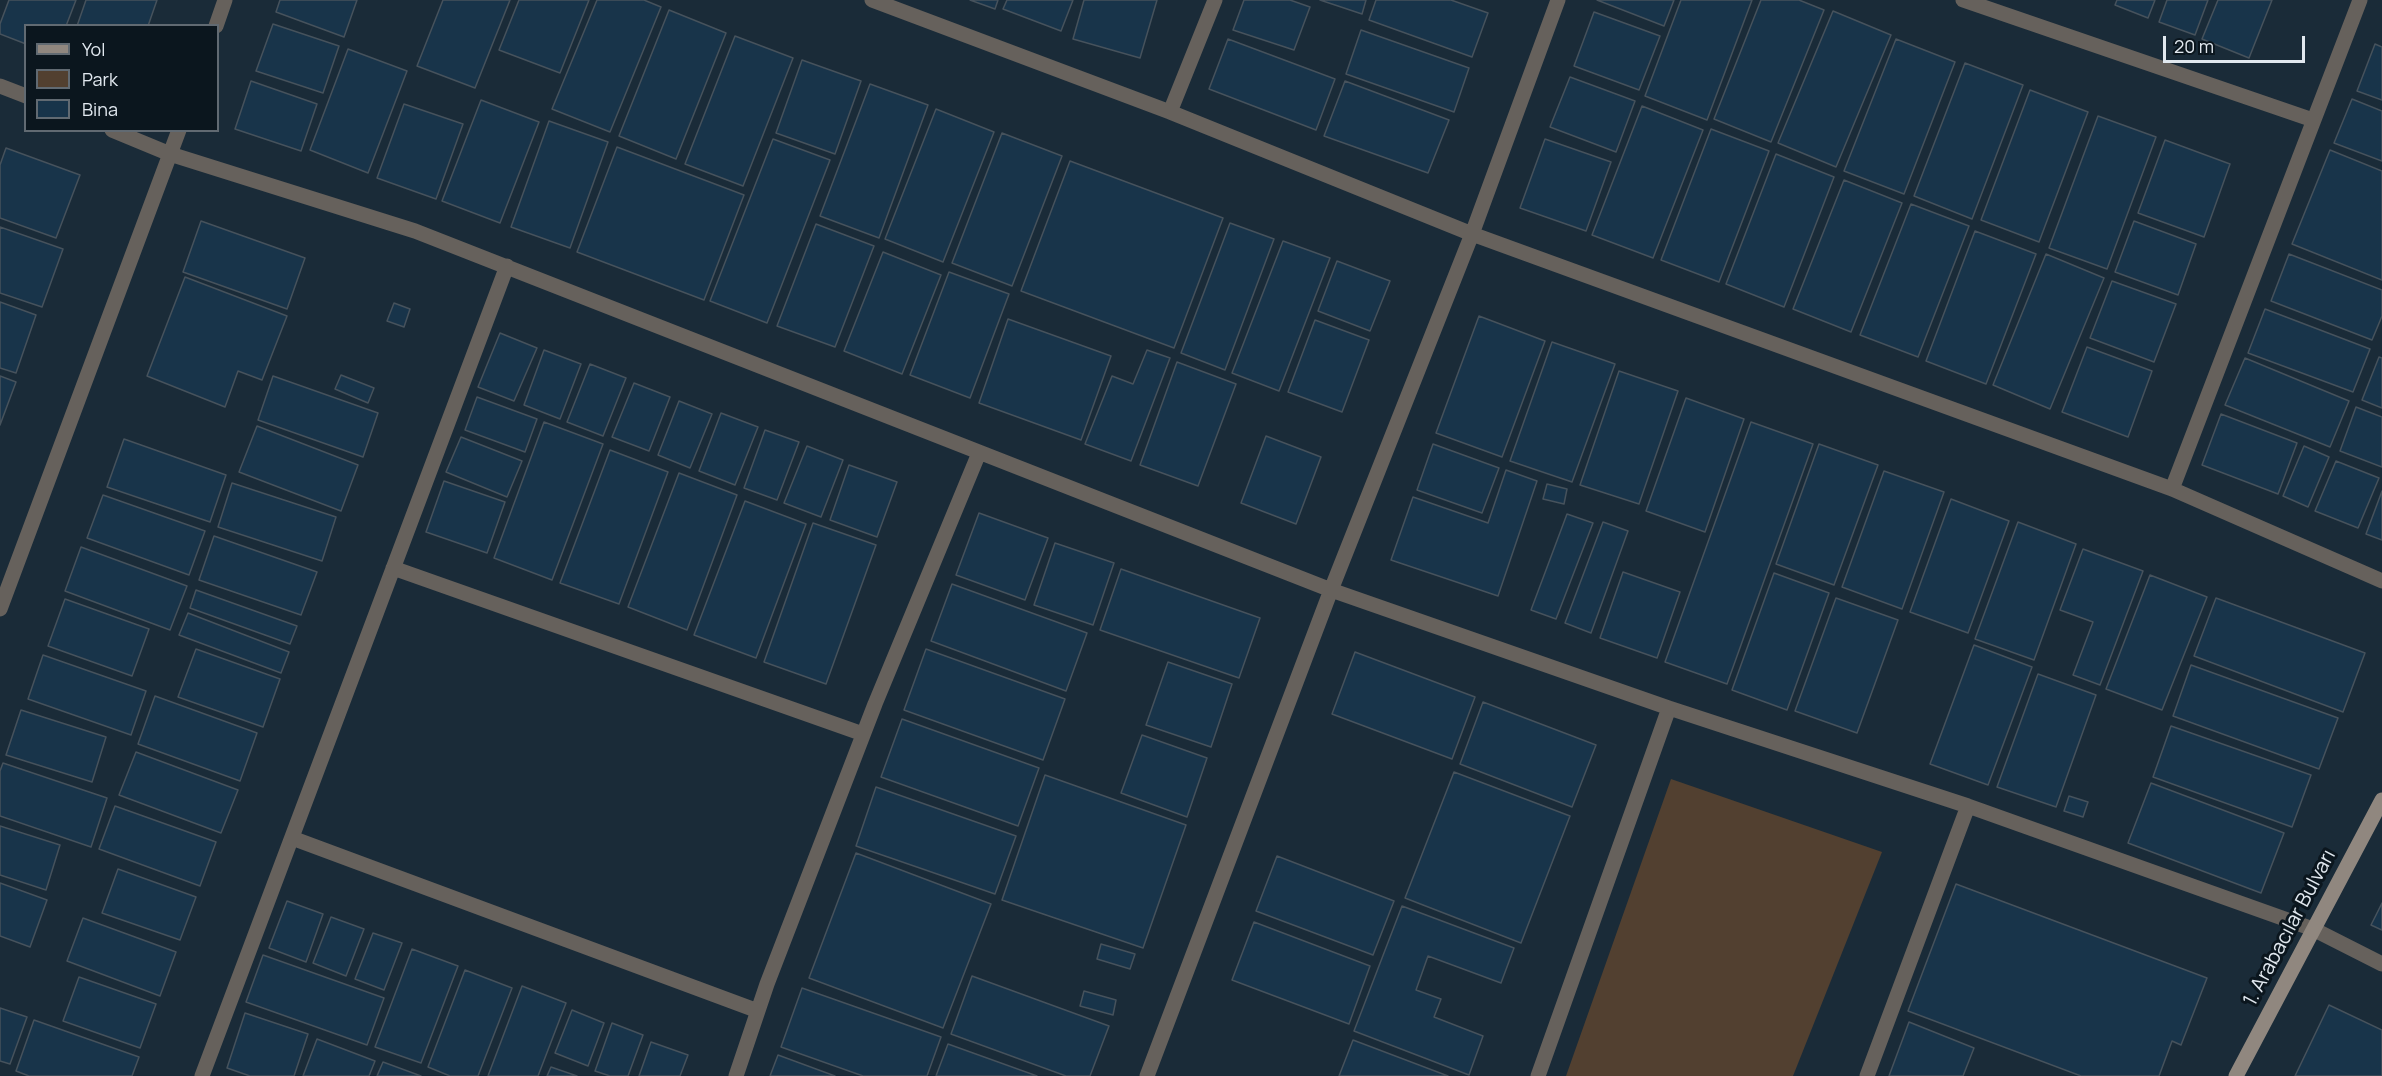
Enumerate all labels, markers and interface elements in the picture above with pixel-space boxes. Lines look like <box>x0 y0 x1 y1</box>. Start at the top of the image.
legend <box>24 24 219 132</box>
scale bar <box>2166 24 2308 62</box>
text: 20 m <box>2174 34 2214 58</box>
text: Yol <box>82 37 105 61</box>
text: Park <box>82 67 118 91</box>
text: Bina <box>82 97 118 121</box>
street label: 1. Arabacılar Bulvarı <box>2239 846 2341 1010</box>

